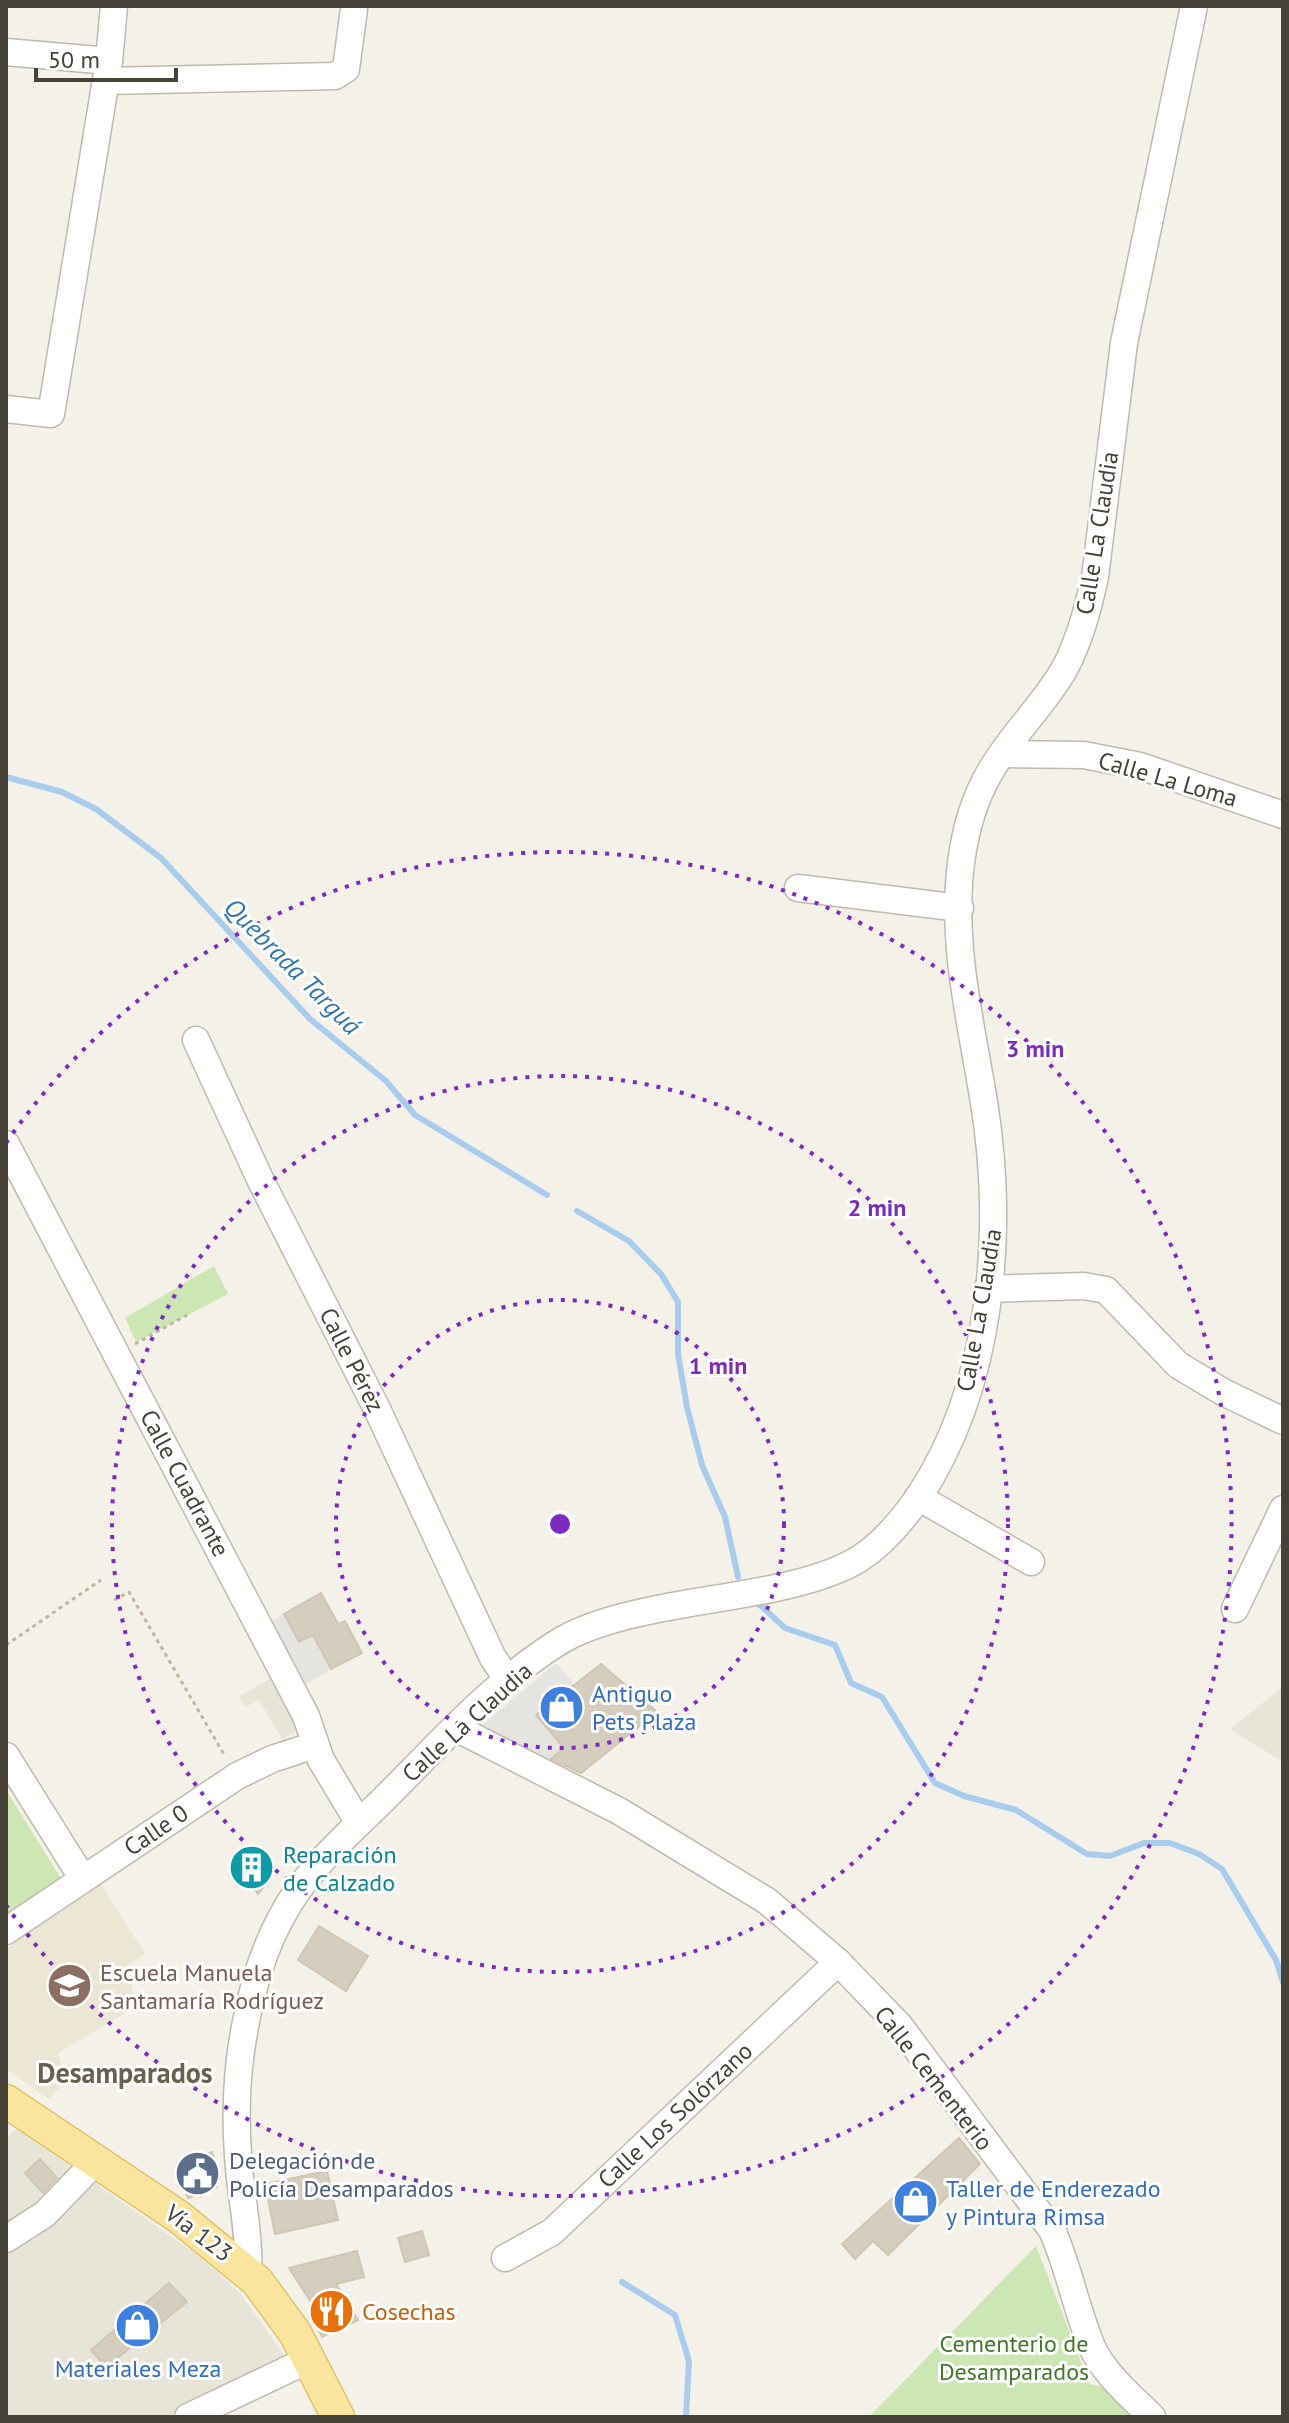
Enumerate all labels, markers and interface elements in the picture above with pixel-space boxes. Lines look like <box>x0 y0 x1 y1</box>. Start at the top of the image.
scale bar <box>36 32 176 82</box>
text: 50 m <box>48 44 100 75</box>
street label: Calle La Claudia <box>1069 449 1125 617</box>
street label: Calle La Loma <box>1095 744 1241 814</box>
water label: Quebrada Targuá <box>218 891 369 1042</box>
text: 3 min <box>1006 1033 1064 1064</box>
text: 2 min <box>848 1192 906 1223</box>
street label: Calle La Claudia <box>949 1226 1009 1394</box>
street label: Calle Pérez <box>312 1302 392 1418</box>
text: 1 min <box>689 1350 747 1381</box>
street label: Calle Cuadrante <box>133 1404 237 1562</box>
centre of rings <box>546 1510 574 1538</box>
street label: Calle La Claudia <box>395 1655 539 1789</box>
place label: Antiguo Pets Plaza <box>592 1678 696 1737</box>
shop icon: Antiguo Pets Plaza <box>537 1683 585 1731</box>
street label: Calle 0 <box>118 1797 194 1863</box>
place label: Reparación de Calzado <box>283 1839 397 1898</box>
building icon: Reparación de Calzado <box>228 1844 276 1892</box>
place label: Escuela Manuela Santamaría Rodríguez <box>100 1957 324 2016</box>
school or university icon: Escuela Manuela Santamaría Rodríguez <box>45 1962 93 2010</box>
street label: Calle Cementerio <box>868 1999 1000 2157</box>
street label: Calle Los Solórzano <box>591 2035 759 2195</box>
district label: Desamparados <box>37 2054 213 2091</box>
place label: Delegación de Policía Desamparados <box>229 2145 454 2204</box>
public building icon: Delegación de Policía Desamparados <box>174 2150 222 2198</box>
place label: Taller de Enderezado y Pintura Rimsa <box>946 2173 1161 2232</box>
shop icon: Taller de Enderezado y Pintura Rimsa <box>891 2178 939 2226</box>
street label: Vía 123 <box>158 2197 239 2268</box>
restaurant icon: Cosechas <box>307 2287 355 2335</box>
place label: Cosechas <box>362 2296 456 2327</box>
shop icon: Materiales Meza <box>114 2302 162 2350</box>
park label: Cementerio de Desamparados <box>939 2328 1089 2387</box>
place label: Materiales Meza <box>55 2353 221 2384</box>

